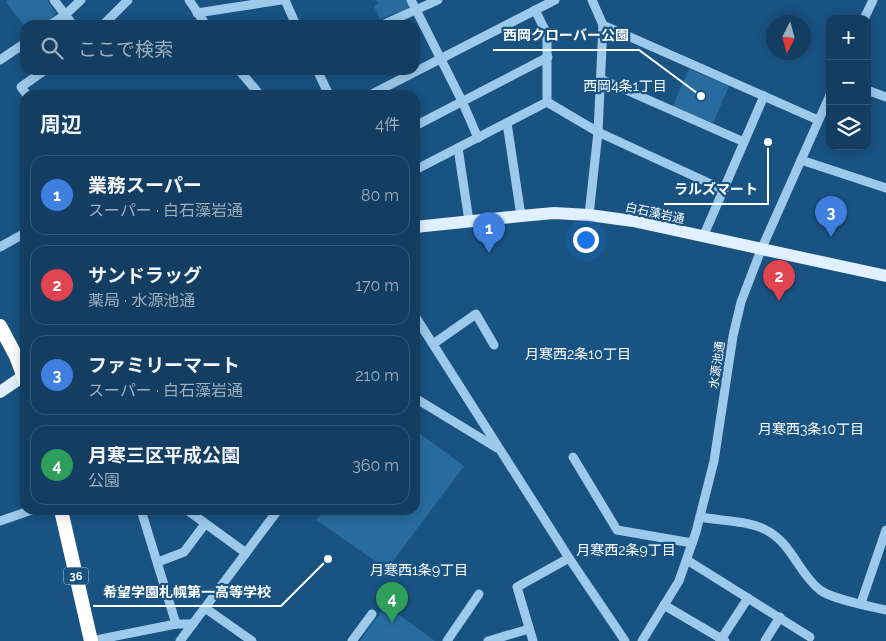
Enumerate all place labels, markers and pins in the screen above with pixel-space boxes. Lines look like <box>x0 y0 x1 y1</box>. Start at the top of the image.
callout: 西岡クローバー公園 <box>493 21 639 50</box>
callout: ラルズマート <box>664 175 768 204</box>
pin: 3 <box>815 196 847 237</box>
pin: 1 <box>473 212 505 253</box>
pin: 2 <box>763 260 795 301</box>
callout: 希望学園札幌第一高等学校 <box>93 577 281 606</box>
pin: 4 <box>376 582 408 623</box>

